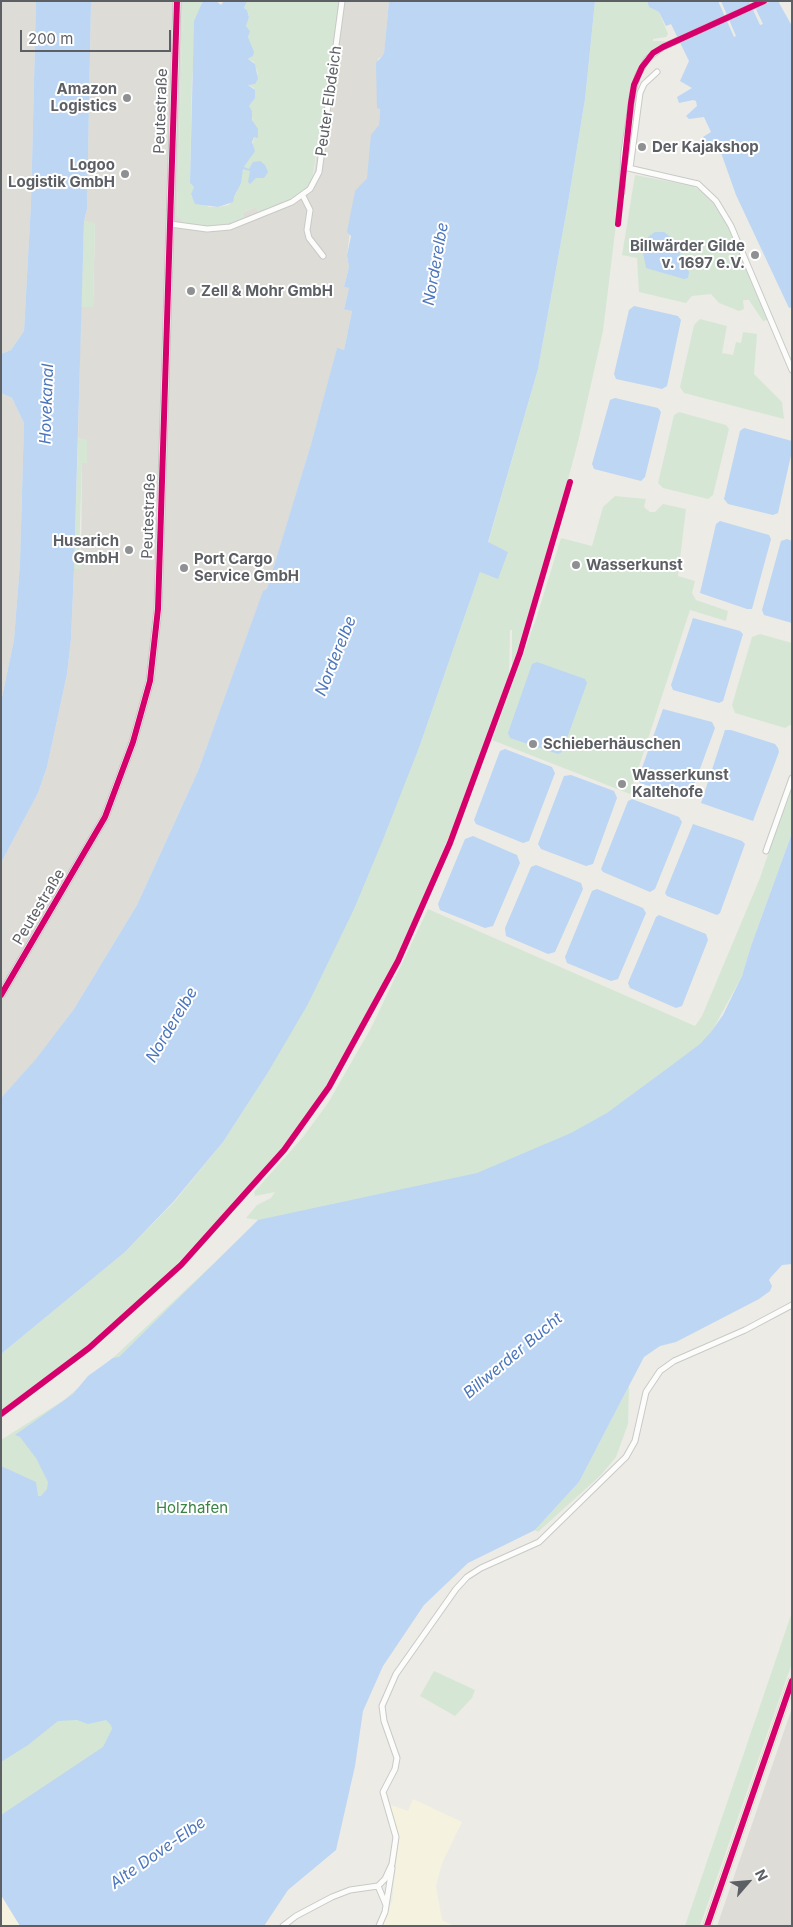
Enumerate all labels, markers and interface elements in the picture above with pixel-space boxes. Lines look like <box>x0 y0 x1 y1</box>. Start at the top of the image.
scale bar <box>22 20 174 52</box>
text: 200 m <box>28 29 73 48</box>
street label: Peuter Elbdeich <box>312 45 346 157</box>
street label: Peutestraße <box>151 68 171 154</box>
place label: Amazon Logistics <box>51 80 117 115</box>
marker: Amazon Logistics <box>121 92 133 104</box>
place label: Der Kajakshop <box>652 138 759 156</box>
marker: Der Kajakshop <box>636 141 648 153</box>
place label: Logoo Logistik GmbH <box>8 156 115 191</box>
marker: Logoo Logistik GmbH <box>119 168 131 180</box>
water label: Norderelbe <box>419 221 453 307</box>
place label: Billwärder Gilde v. 1697 e.V. <box>630 237 745 272</box>
marker: Billwärder Gilde v. 1697 e.V. <box>749 249 761 261</box>
place label: Zell & Mohr GmbH <box>201 282 333 300</box>
marker: Zell & Mohr GmbH <box>185 285 197 297</box>
water label: Hovekanal <box>36 363 58 445</box>
street label: Peutestraße <box>139 473 159 559</box>
place label: Husarich GmbH <box>53 532 119 567</box>
marker: Husarich GmbH <box>123 544 135 556</box>
place label: Port Cargo Service GmbH <box>194 550 299 585</box>
place label: Wasserkunst <box>586 556 683 574</box>
marker: Wasserkunst <box>570 559 582 571</box>
marker: Port Cargo Service GmbH <box>178 562 190 574</box>
water label: Norderelbe <box>311 613 361 699</box>
place label: Schieberhäuschen <box>543 735 681 753</box>
marker: Schieberhäuschen <box>527 738 539 750</box>
place label: Wasserkunst Kaltehofe <box>632 766 729 801</box>
marker: Wasserkunst Kaltehofe <box>616 778 628 790</box>
street label: Peutestraße <box>9 866 69 948</box>
water label: Norderelbe <box>142 984 202 1066</box>
water label: Billwerder Bucht <box>460 1309 566 1403</box>
park label: Holzhafen <box>156 1499 228 1517</box>
water label: Alte Dove-Elbe <box>106 1813 210 1893</box>
north arrow <box>723 1857 773 1907</box>
text: N <box>752 1866 772 1884</box>

